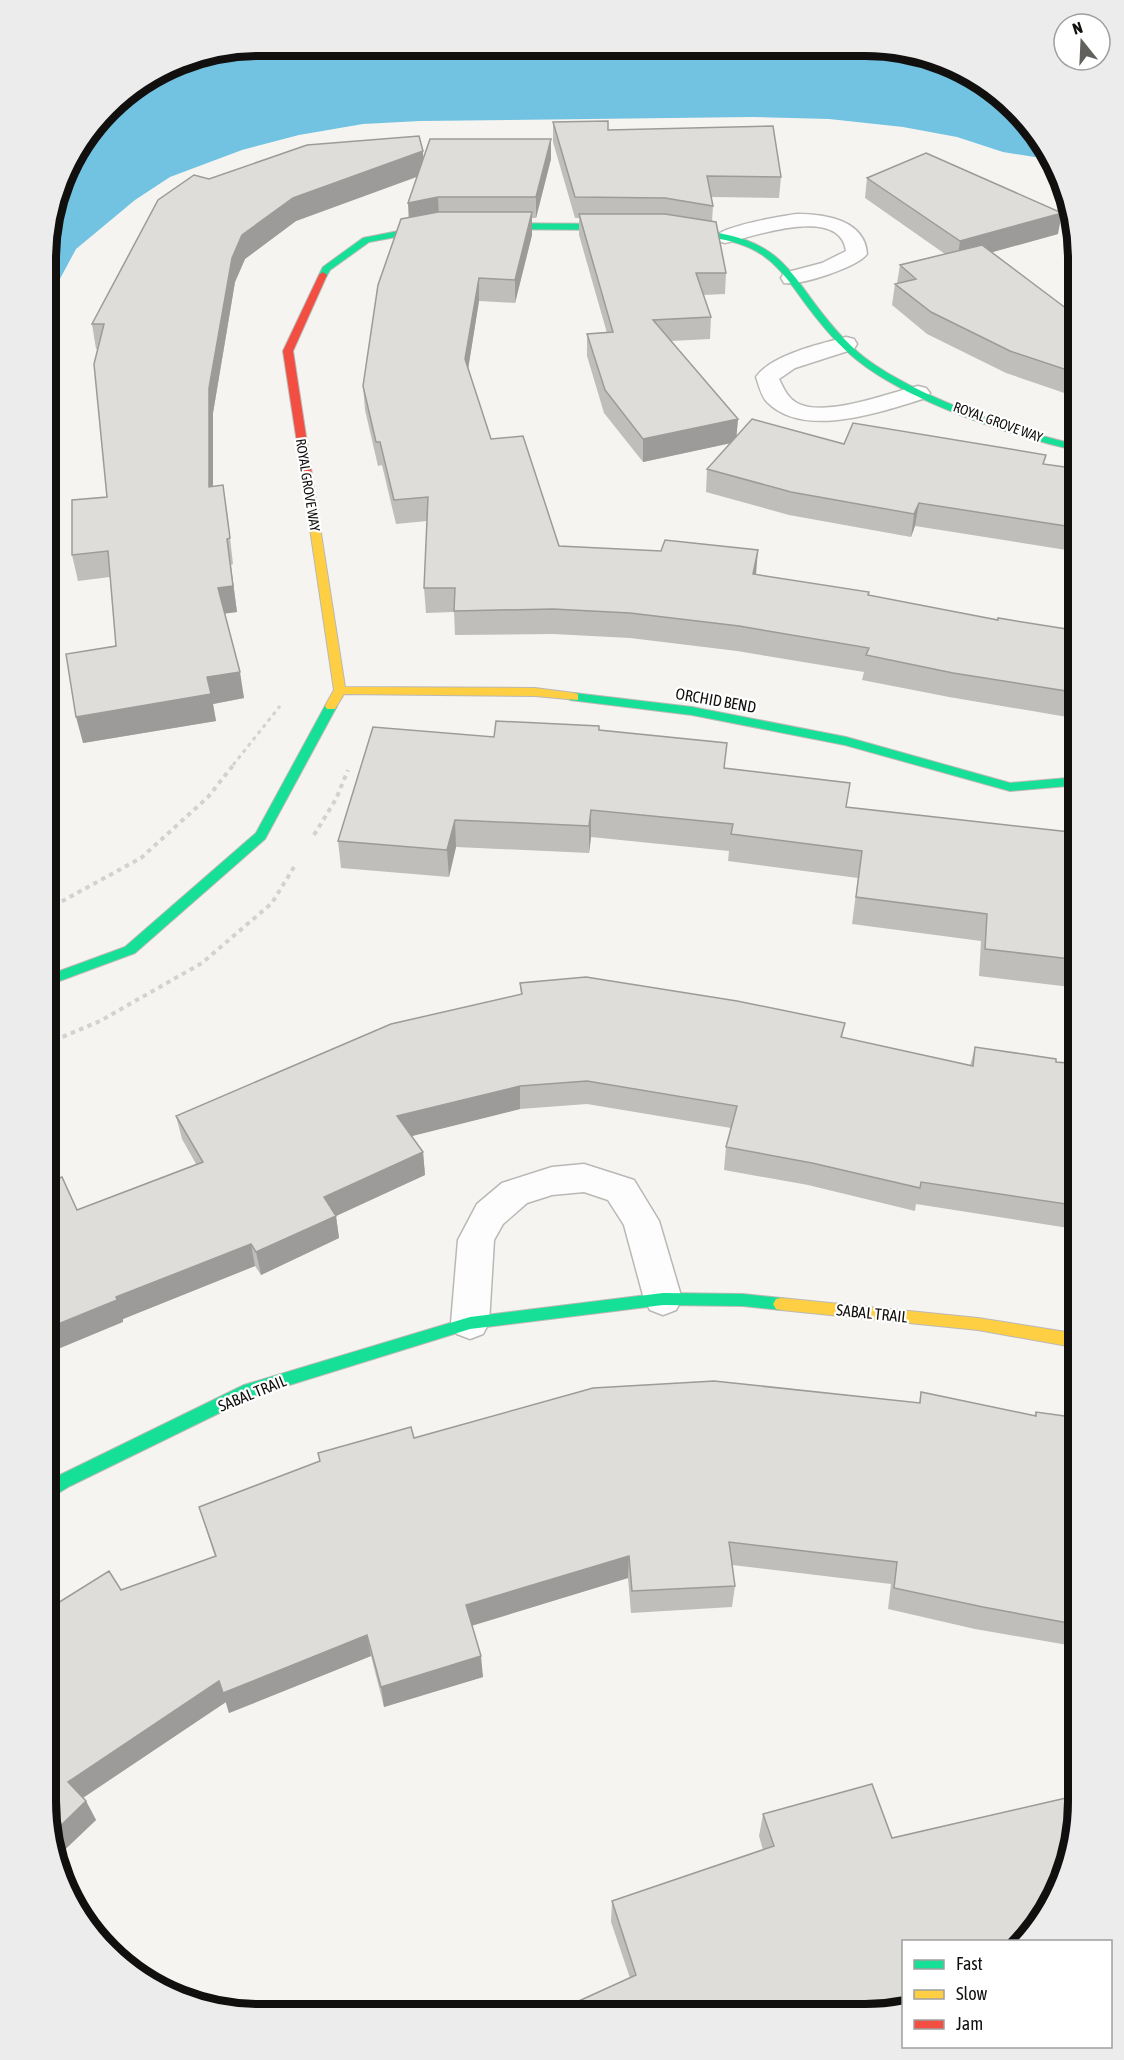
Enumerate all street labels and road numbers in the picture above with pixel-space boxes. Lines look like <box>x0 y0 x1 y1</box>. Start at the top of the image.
street label: ROYAL GROVE WAY <box>951 398 1045 446</box>
street label: ROYAL GROVE WAY <box>293 437 323 533</box>
street label: ORCHID BEND <box>674 684 758 716</box>
street label: SABAL TRAIL <box>835 1300 909 1326</box>
street label: SABAL TRAIL <box>215 1371 289 1415</box>

